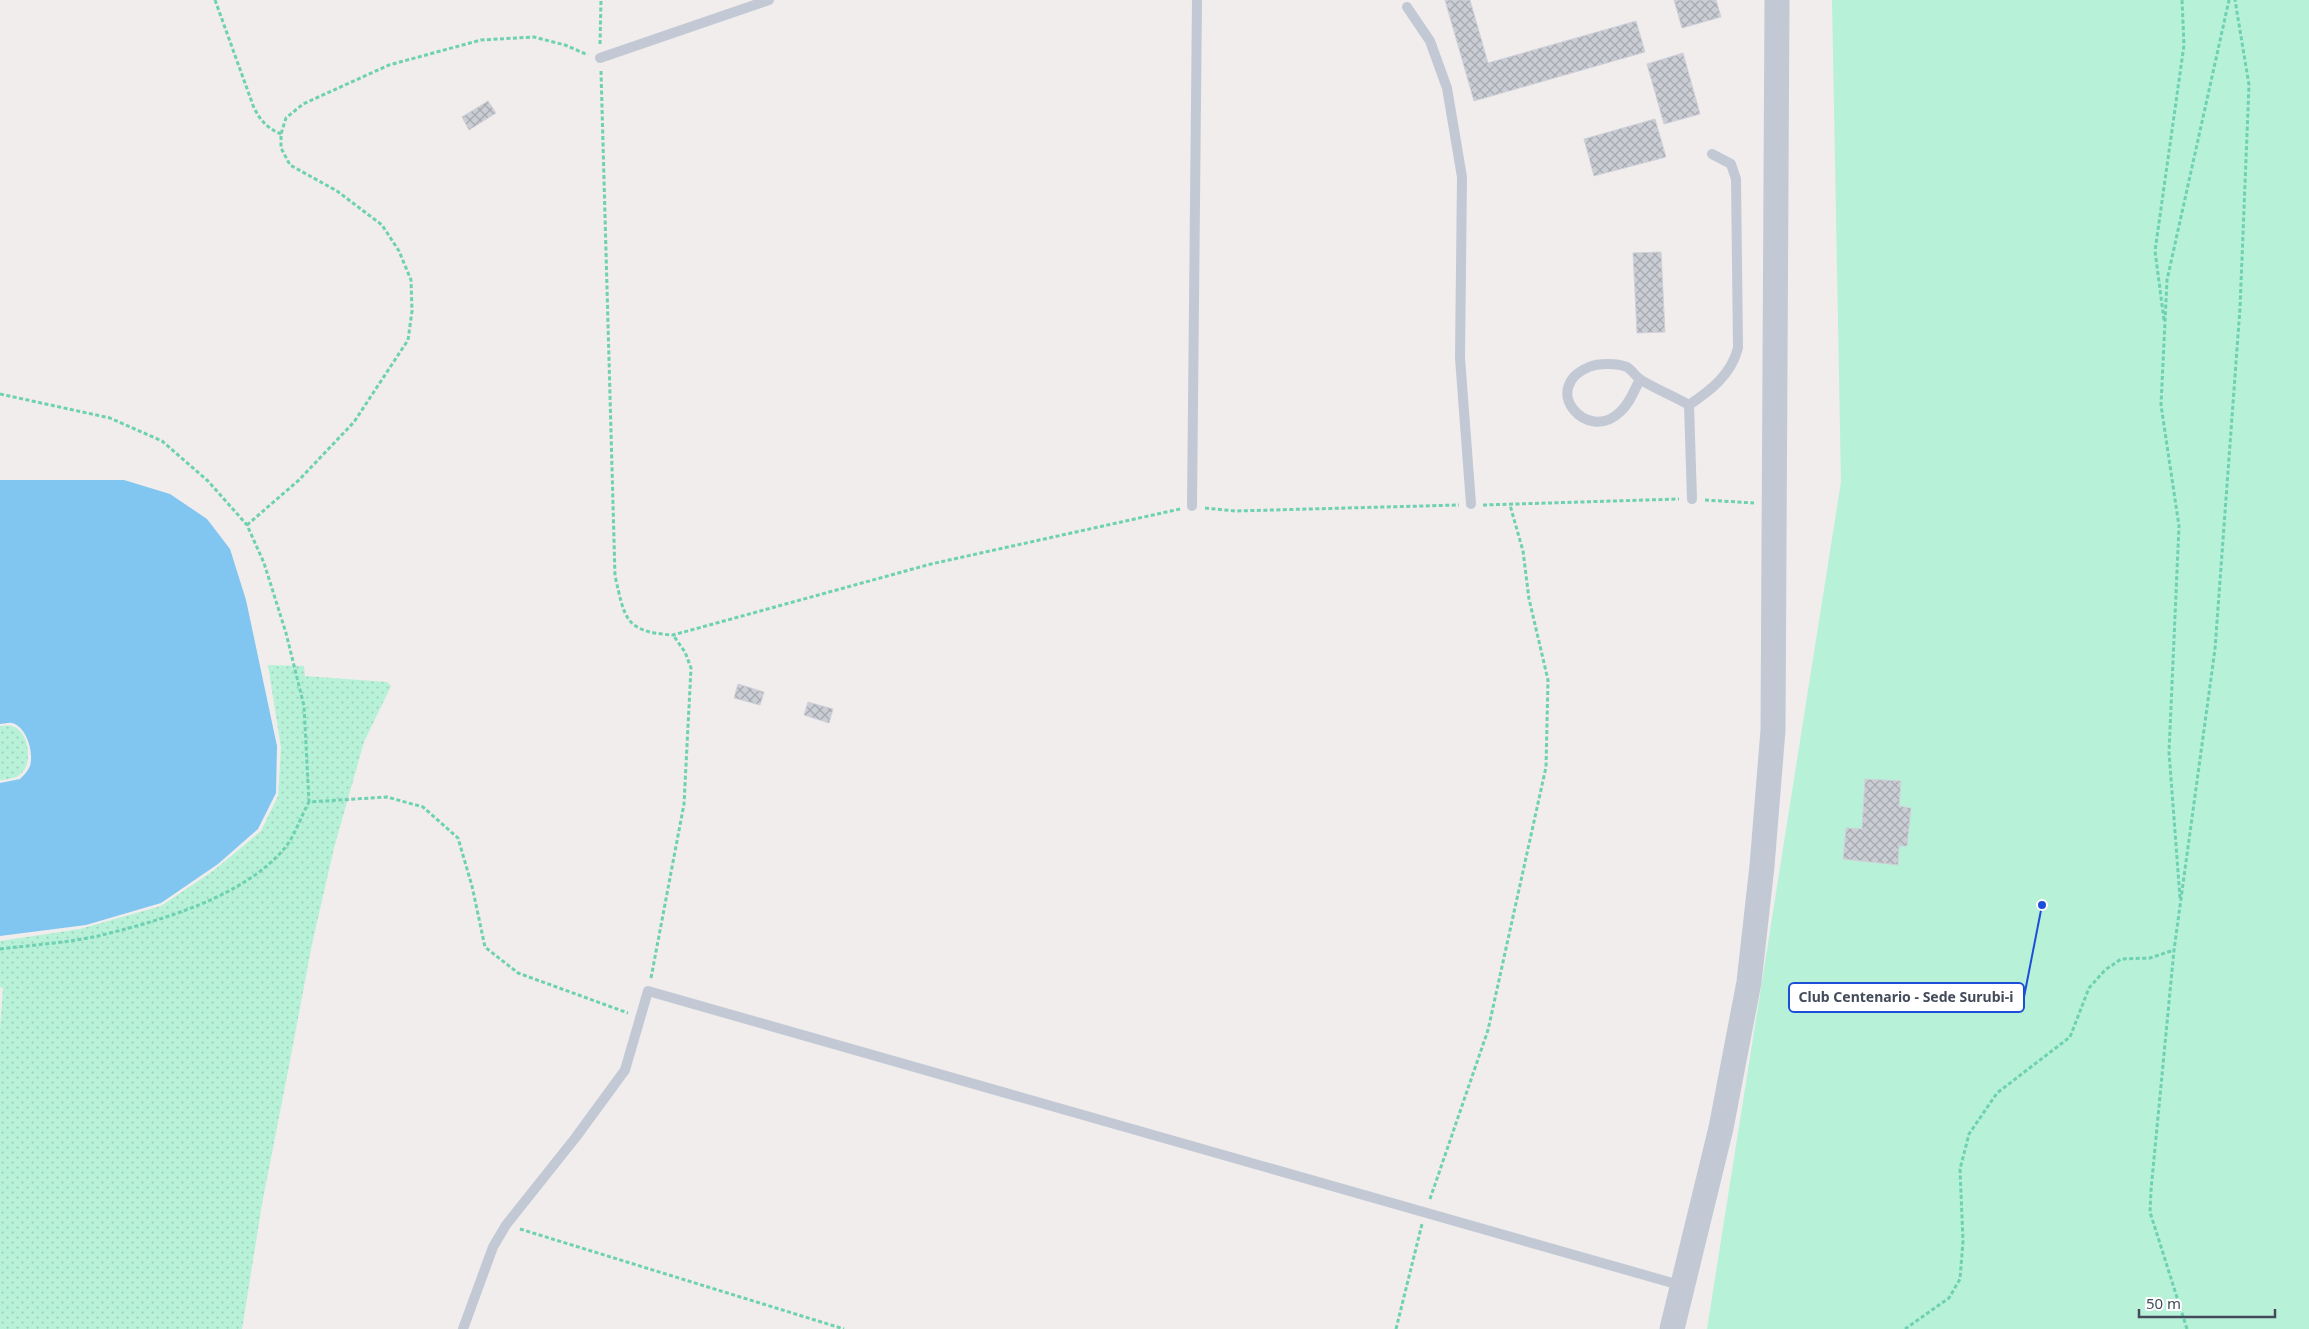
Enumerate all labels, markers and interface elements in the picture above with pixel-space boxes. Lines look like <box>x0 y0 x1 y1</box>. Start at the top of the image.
callout: Club Centenario - Sede Surubi-i <box>1789 983 2024 1012</box>
text: Club Centenario - Sede Surubi-i <box>1799 987 2013 1006</box>
scale bar <box>2139 1286 2275 1318</box>
text: 50 m <box>2146 1293 2181 1313</box>

